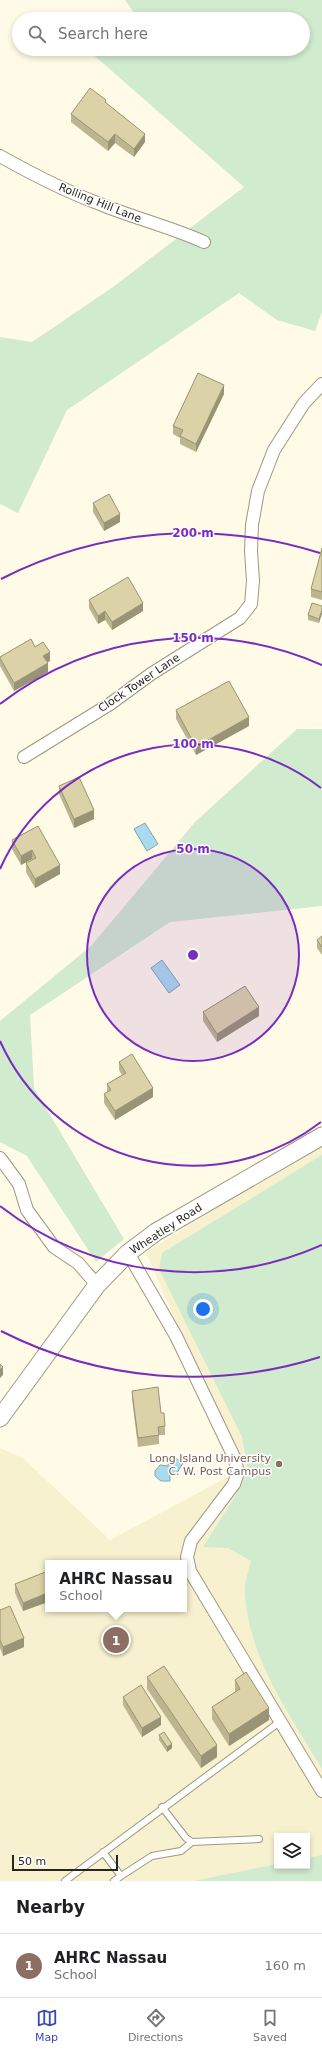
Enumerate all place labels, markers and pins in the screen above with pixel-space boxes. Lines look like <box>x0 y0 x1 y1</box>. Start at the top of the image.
centre of rings <box>186 948 200 962</box>
place label: Long Island University C. W. Post Campus <box>149 1452 271 1478</box>
marker: Long Island University C. W. Post Campus <box>274 1459 284 1469</box>
pin: 1 <box>103 1625 129 1655</box>

